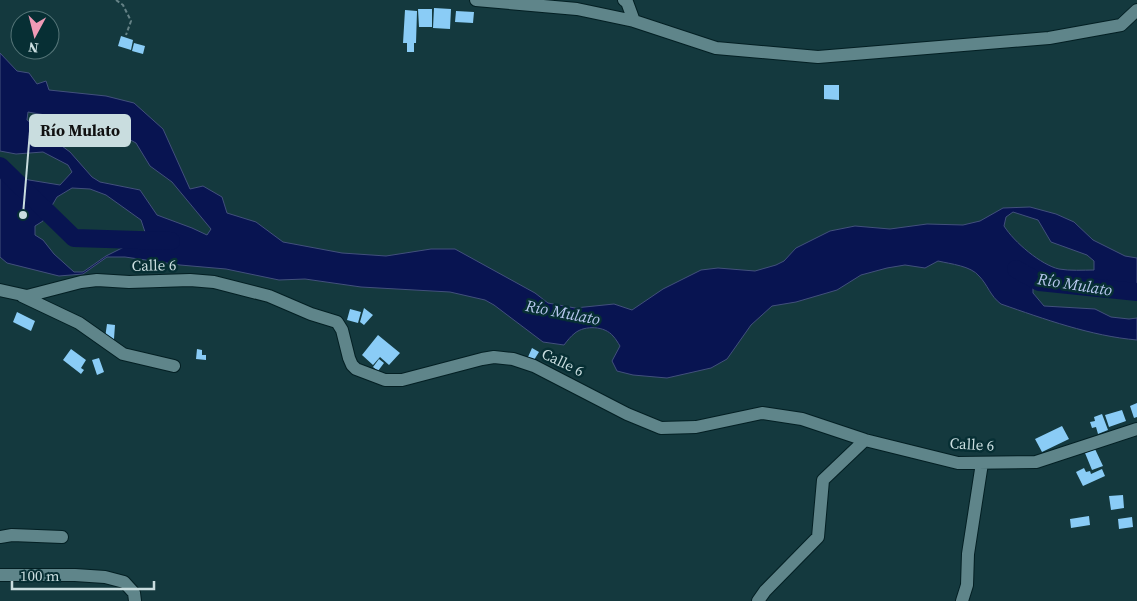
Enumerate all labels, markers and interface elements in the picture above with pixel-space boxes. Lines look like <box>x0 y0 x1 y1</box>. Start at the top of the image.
north arrow <box>10 10 60 60</box>
text: N <box>27 37 40 58</box>
callout: Río Mulato <box>30 115 130 146</box>
text: Río Mulato <box>40 119 120 141</box>
street label: Calle 6 <box>131 254 177 276</box>
water label: Río Mulato <box>1035 267 1114 301</box>
water label: Río Mulato <box>523 294 602 330</box>
street label: Calle 6 <box>538 343 588 381</box>
street label: Calle 6 <box>949 432 995 456</box>
scale bar <box>12 558 155 590</box>
text: 100 m <box>20 565 60 586</box>

